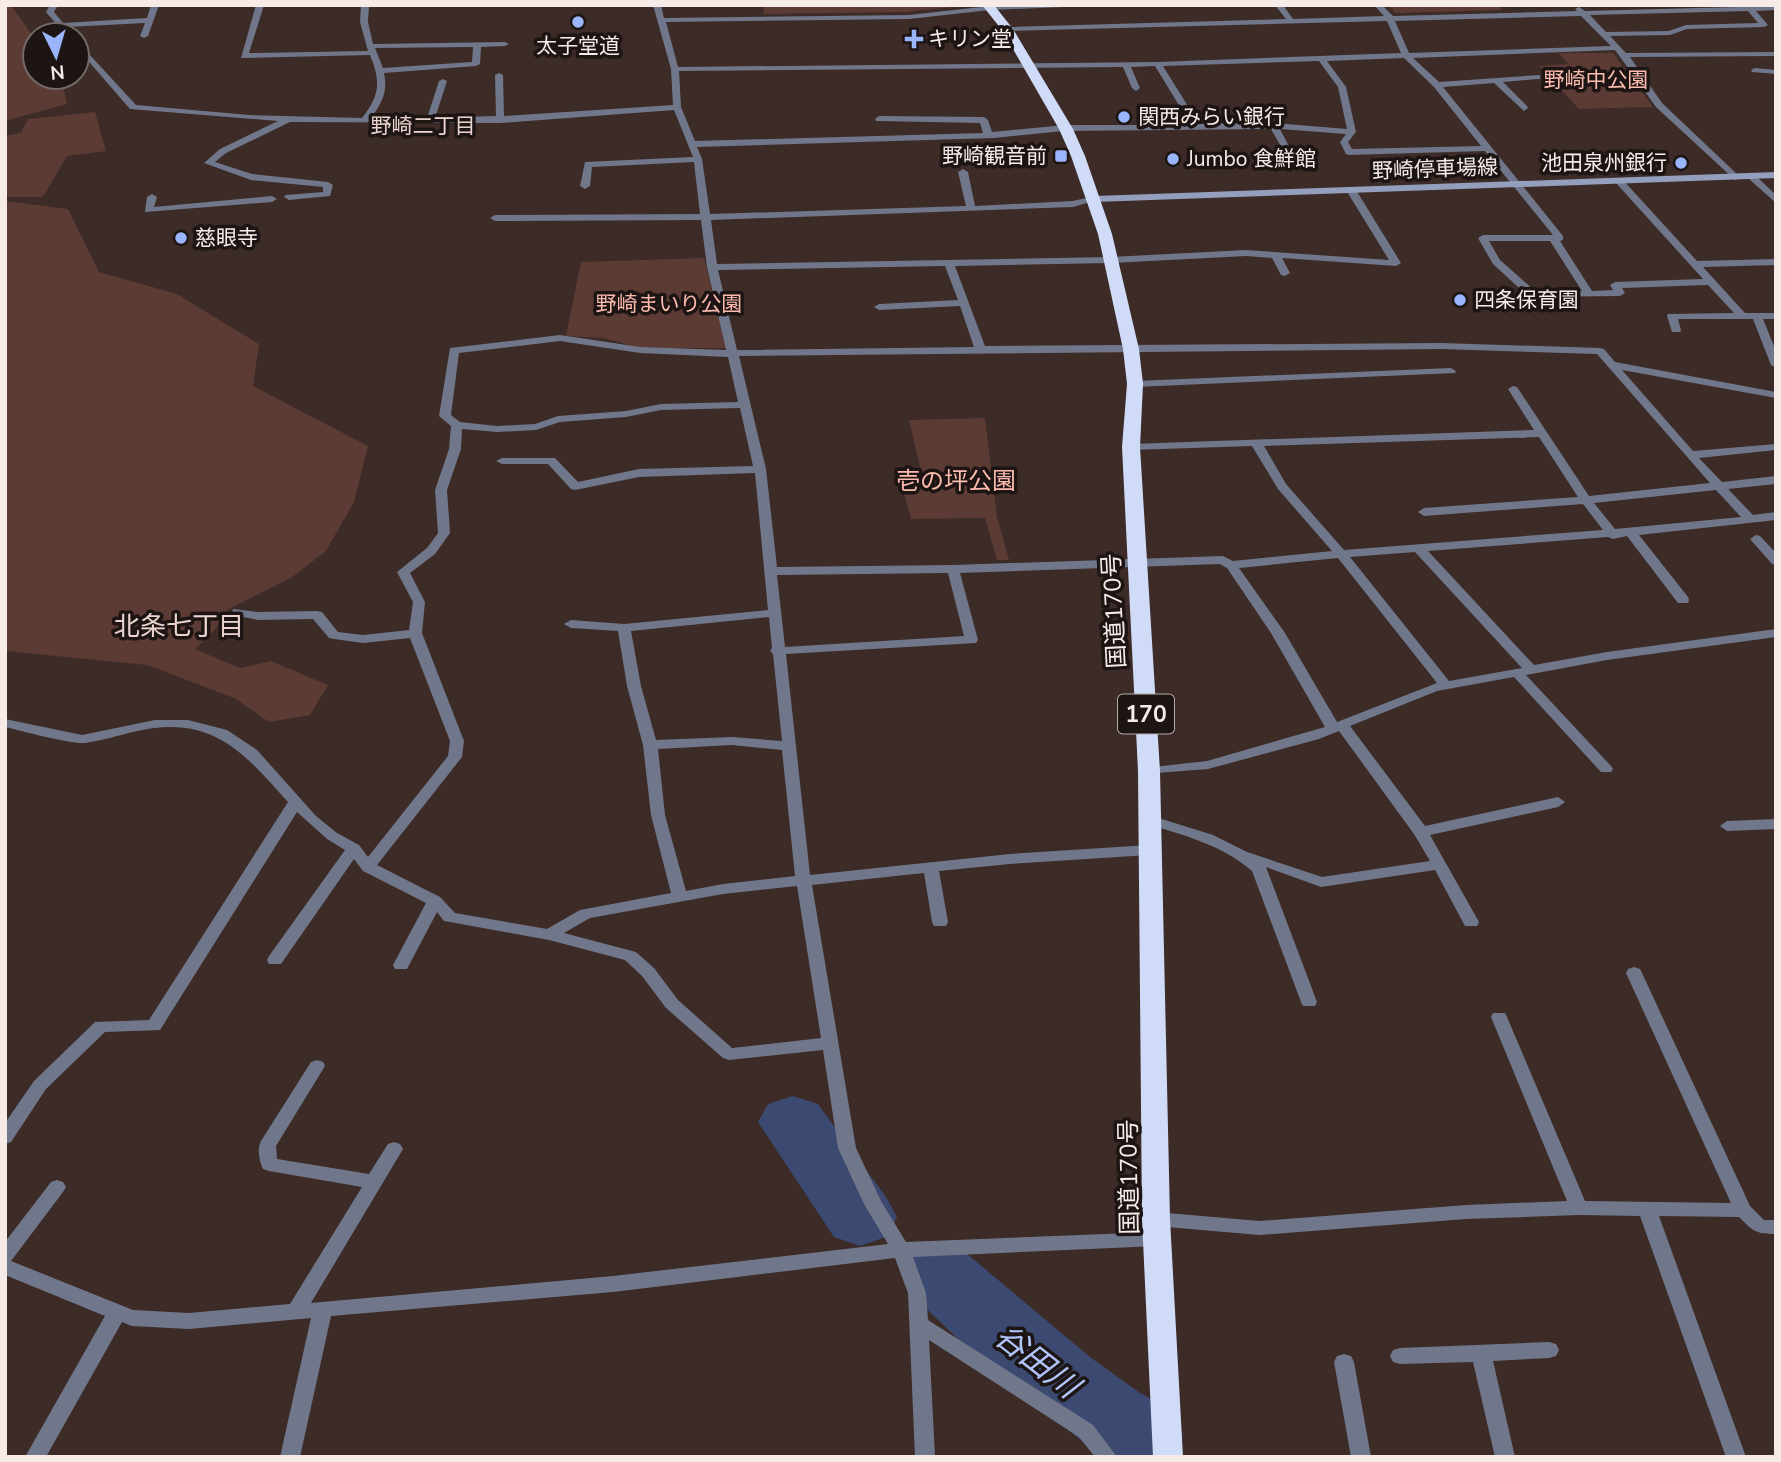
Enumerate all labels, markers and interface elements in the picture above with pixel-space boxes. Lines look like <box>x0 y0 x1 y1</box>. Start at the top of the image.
marker: 太子堂道 <box>570 14 586 30</box>
north arrow <box>21 21 91 91</box>
place label: キリン堂 <box>928 25 1012 53</box>
marker: キリン堂 <box>906 31 922 47</box>
place label: 太子堂道 <box>536 32 620 60</box>
text: N <box>49 58 66 86</box>
park label: 野崎中公園 <box>1544 66 1649 94</box>
place label: 関西みらい銀行 <box>1138 103 1285 131</box>
marker: 関西みらい銀行 <box>1116 109 1132 125</box>
district label: 野崎二丁目 <box>371 112 476 140</box>
place label: 野崎観音前 <box>942 142 1047 170</box>
place label: Jumbo 食鮮館 <box>1186 145 1316 173</box>
marker: 野崎観音前 <box>1053 148 1069 164</box>
place label: 池田泉州銀行 <box>1541 149 1667 177</box>
marker: Jumbo 食鮮館 <box>1165 151 1181 167</box>
street label: 野崎停車場線 <box>1372 153 1498 185</box>
marker: 池田泉州銀行 <box>1673 155 1689 171</box>
place label: 慈眼寺 <box>195 224 258 252</box>
marker: 慈眼寺 <box>173 230 189 246</box>
place label: 四条保育園 <box>1474 286 1579 314</box>
park label: 野崎まいり公園 <box>596 290 743 318</box>
marker: 四条保育園 <box>1452 292 1468 308</box>
park label: 壱の坪公園 <box>896 465 1016 497</box>
street label: 国道170号 <box>1095 553 1133 669</box>
district label: 北条七丁目 <box>114 609 244 644</box>
road number: 170 <box>1118 694 1174 734</box>
street label: 国道170号 <box>1112 1119 1146 1235</box>
water label: 谷田川 <box>986 1315 1090 1410</box>

